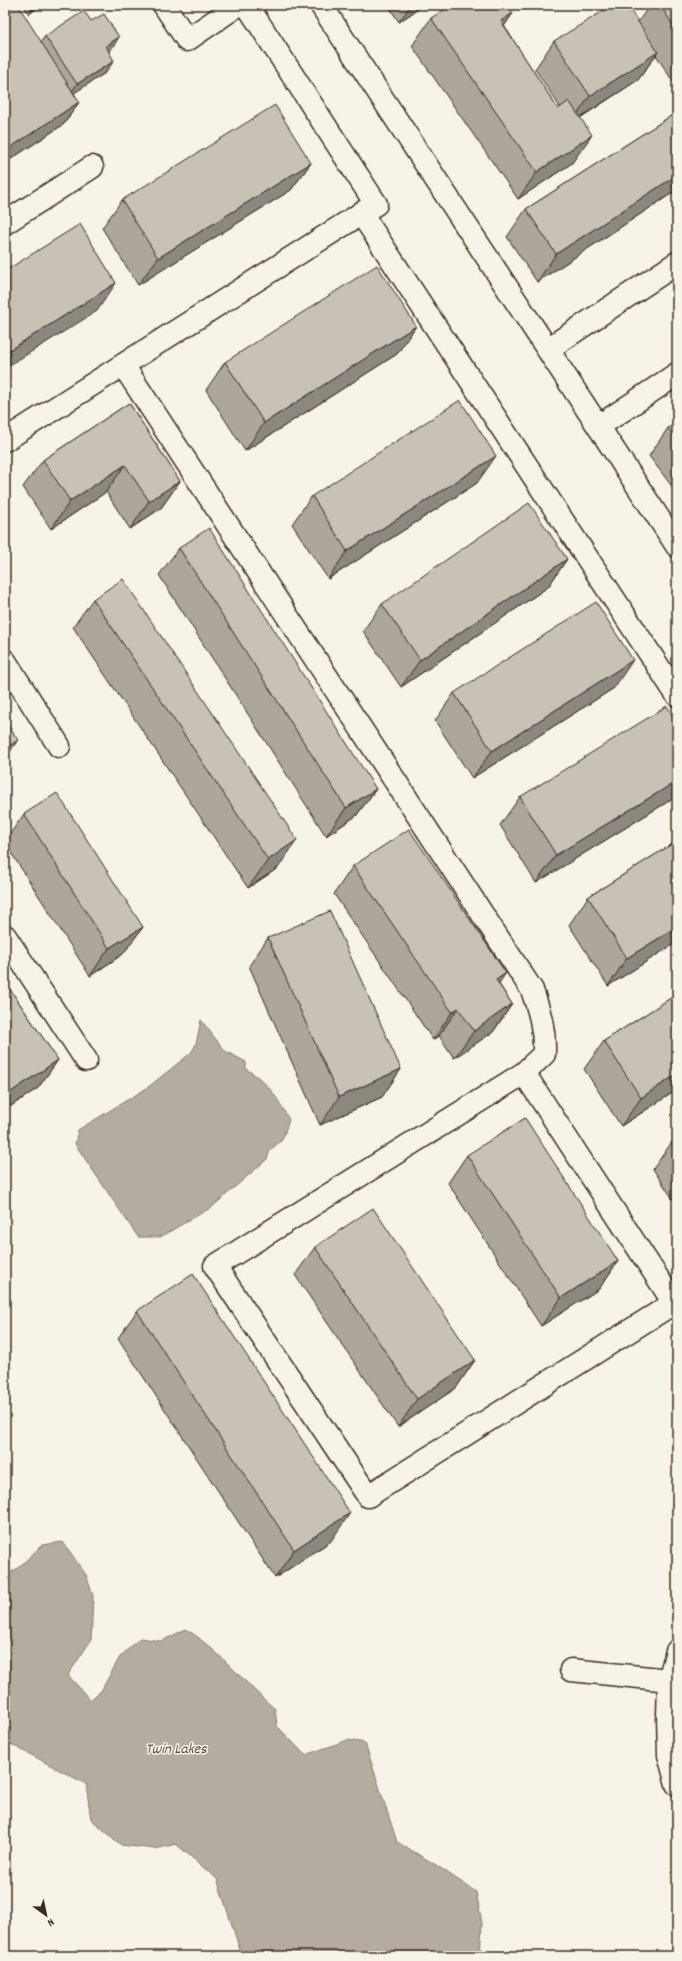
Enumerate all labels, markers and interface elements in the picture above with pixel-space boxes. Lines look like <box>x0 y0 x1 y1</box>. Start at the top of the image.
water label: Twin Lakes <box>145 1739 207 1761</box>
north arrow <box>26 1895 66 1935</box>
text: N <box>43 1914 57 1930</box>

